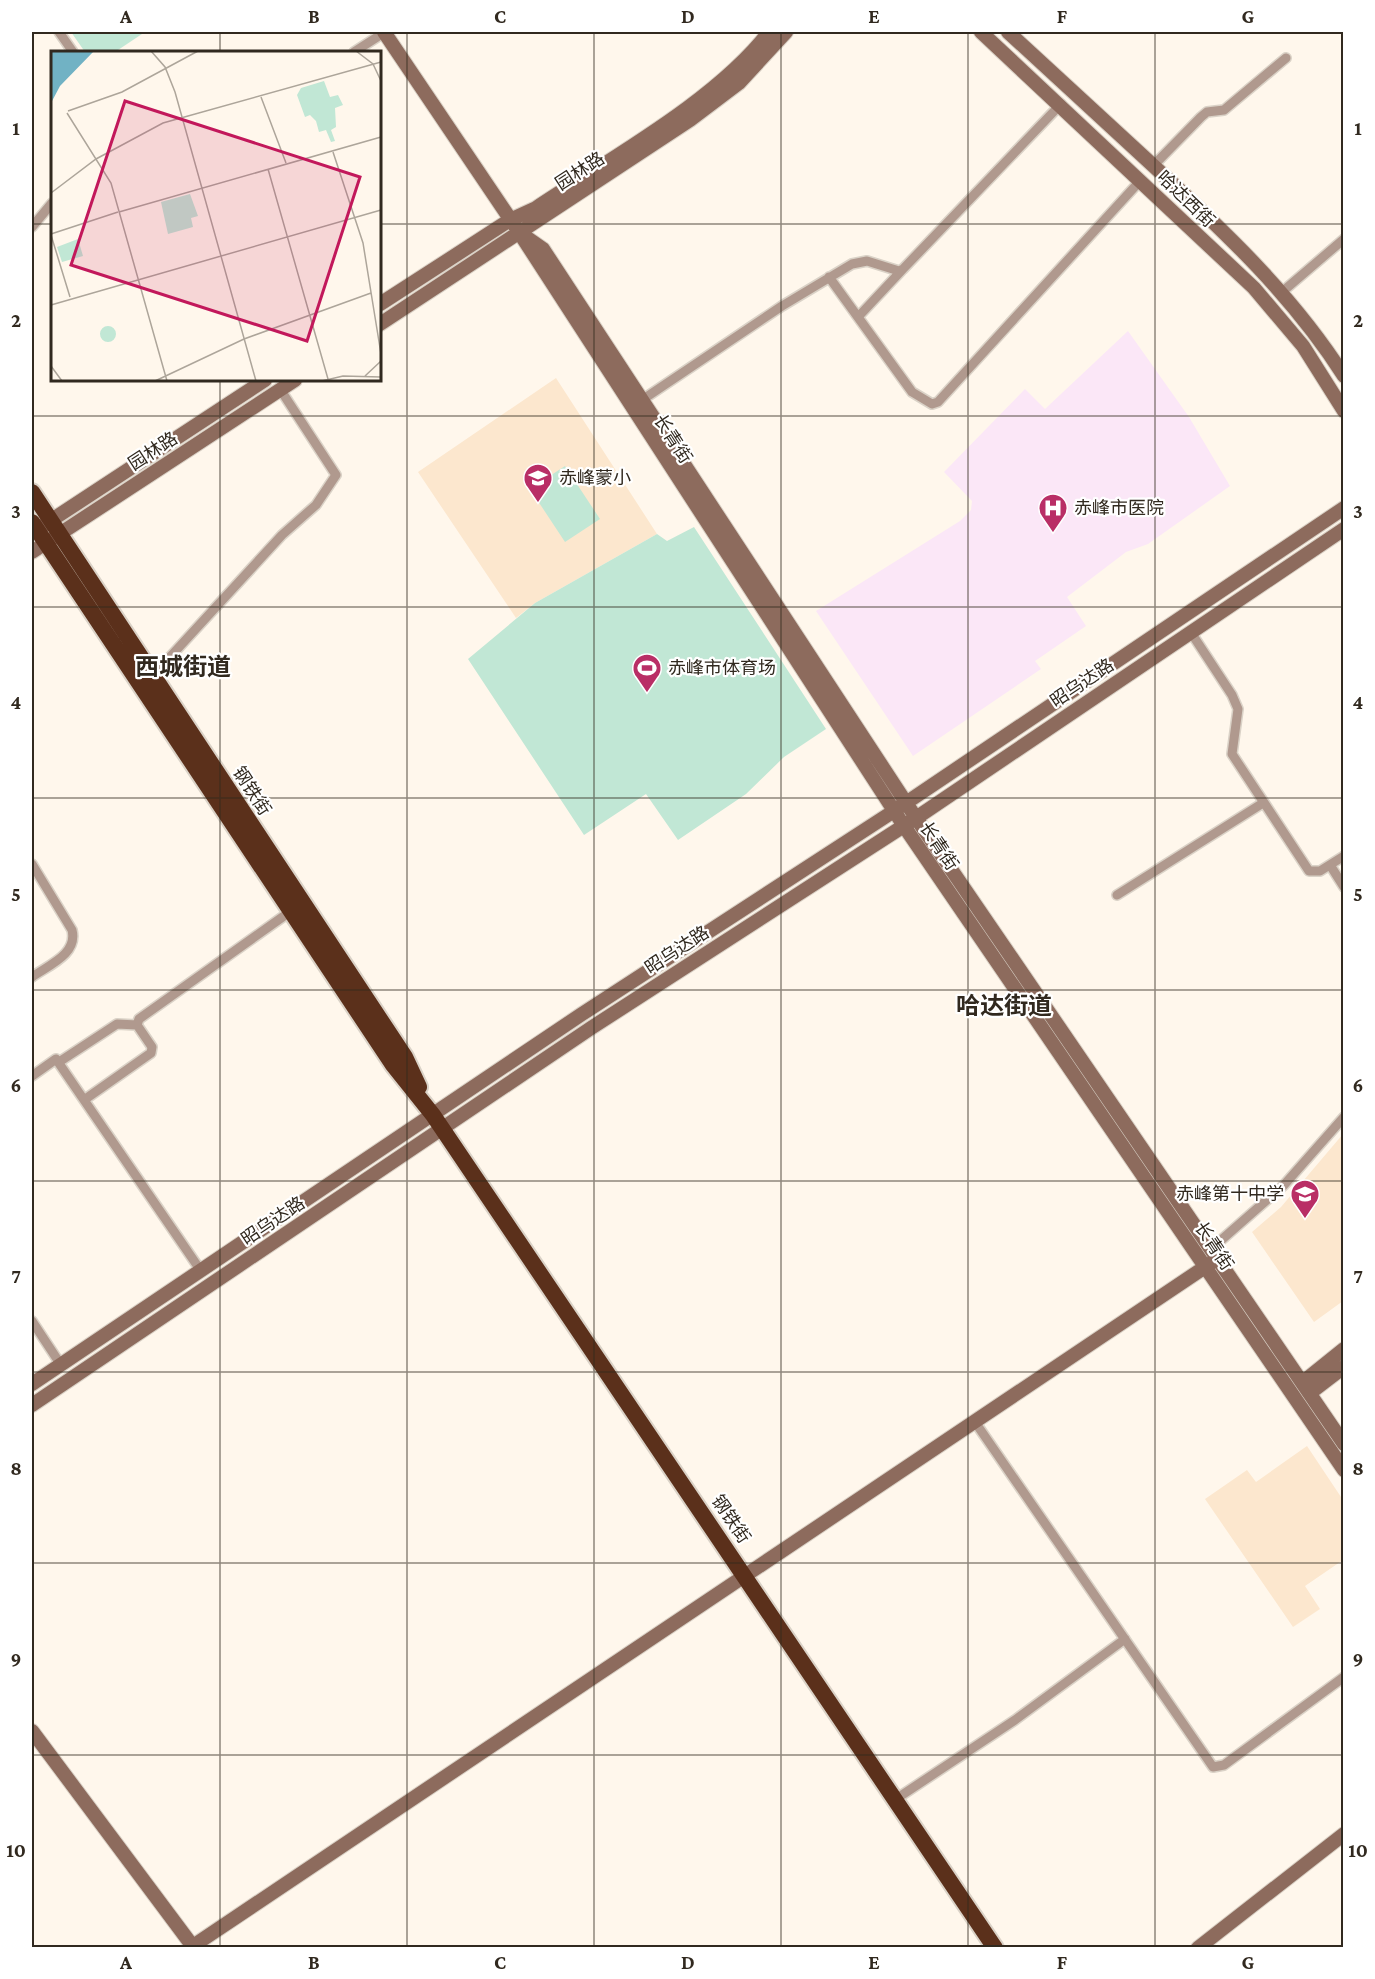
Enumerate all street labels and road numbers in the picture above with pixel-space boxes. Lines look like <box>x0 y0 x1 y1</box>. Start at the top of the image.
street label: 园林路 <box>552 148 608 194</box>
street label: 哈达西街 <box>1153 167 1219 231</box>
street label: 长青街 <box>650 411 696 467</box>
street label: 园林路 <box>125 428 181 474</box>
street label: 昭乌达路 <box>1047 655 1117 711</box>
street label: 钢铁街 <box>229 763 275 819</box>
street label: 长青街 <box>916 818 962 874</box>
street label: 昭乌达路 <box>641 922 713 978</box>
street label: 昭乌达路 <box>238 1193 308 1249</box>
street label: 长青街 <box>1191 1218 1237 1274</box>
street label: 钢铁街 <box>708 1491 754 1547</box>

